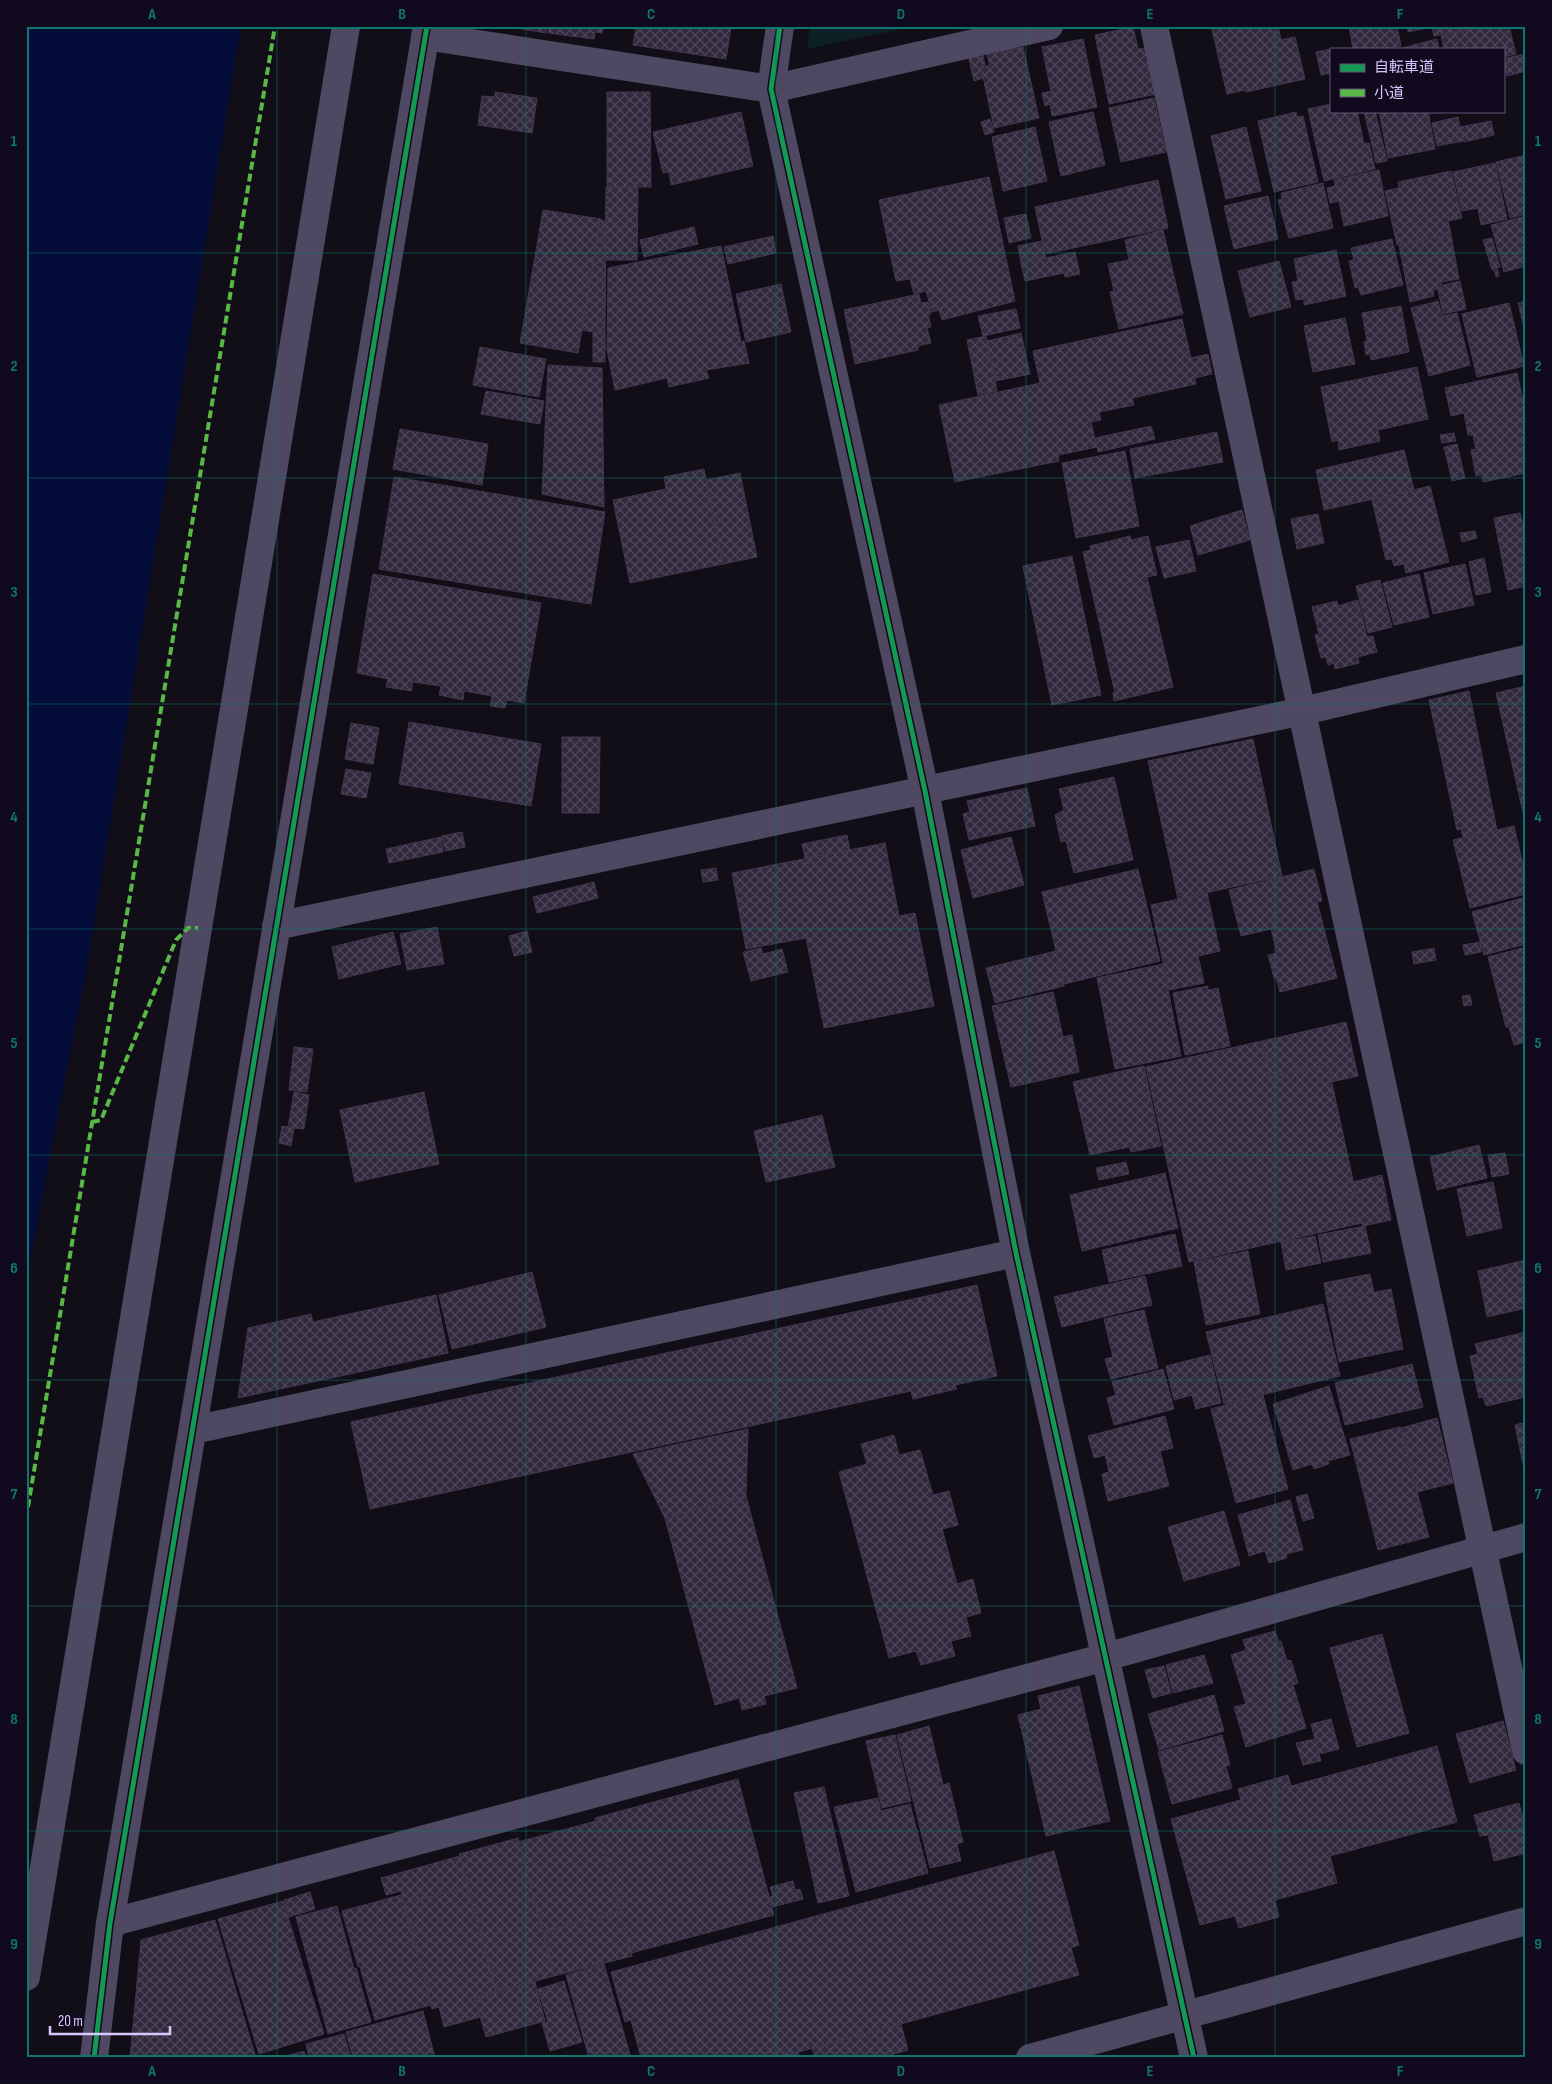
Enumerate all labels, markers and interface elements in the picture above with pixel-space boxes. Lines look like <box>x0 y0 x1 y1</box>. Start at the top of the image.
text: A <box>147 5 156 24</box>
text: B <box>398 5 406 24</box>
text: C <box>647 5 655 24</box>
text: D <box>897 5 905 24</box>
text: E <box>1147 5 1154 24</box>
text: F <box>1397 5 1404 24</box>
legend <box>1330 48 1504 112</box>
text: 自転車道 <box>1374 58 1434 77</box>
text: 小道 <box>1374 84 1404 103</box>
text: 1 <box>11 132 18 151</box>
text: 1 <box>1535 132 1542 151</box>
text: 2 <box>10 357 18 376</box>
text: 2 <box>1534 357 1542 376</box>
text: 3 <box>10 583 18 602</box>
text: 3 <box>1534 583 1542 602</box>
text: 4 <box>10 808 18 827</box>
text: 4 <box>1534 808 1542 827</box>
text: 5 <box>10 1034 18 1053</box>
text: 5 <box>1534 1034 1542 1053</box>
text: 6 <box>10 1259 18 1278</box>
text: 6 <box>1534 1259 1542 1278</box>
text: 7 <box>11 1485 18 1504</box>
text: 7 <box>1535 1485 1542 1504</box>
text: 8 <box>10 1710 18 1729</box>
text: 8 <box>1534 1710 1542 1729</box>
text: 9 <box>10 1935 18 1954</box>
text: 9 <box>1534 1935 1542 1954</box>
scale bar <box>50 2004 170 2036</box>
text: 20 m <box>58 2012 83 2031</box>
text: A <box>147 2062 156 2081</box>
text: B <box>398 2062 406 2081</box>
text: C <box>647 2062 655 2081</box>
text: D <box>897 2062 905 2081</box>
text: E <box>1147 2062 1154 2081</box>
text: F <box>1397 2062 1404 2081</box>

